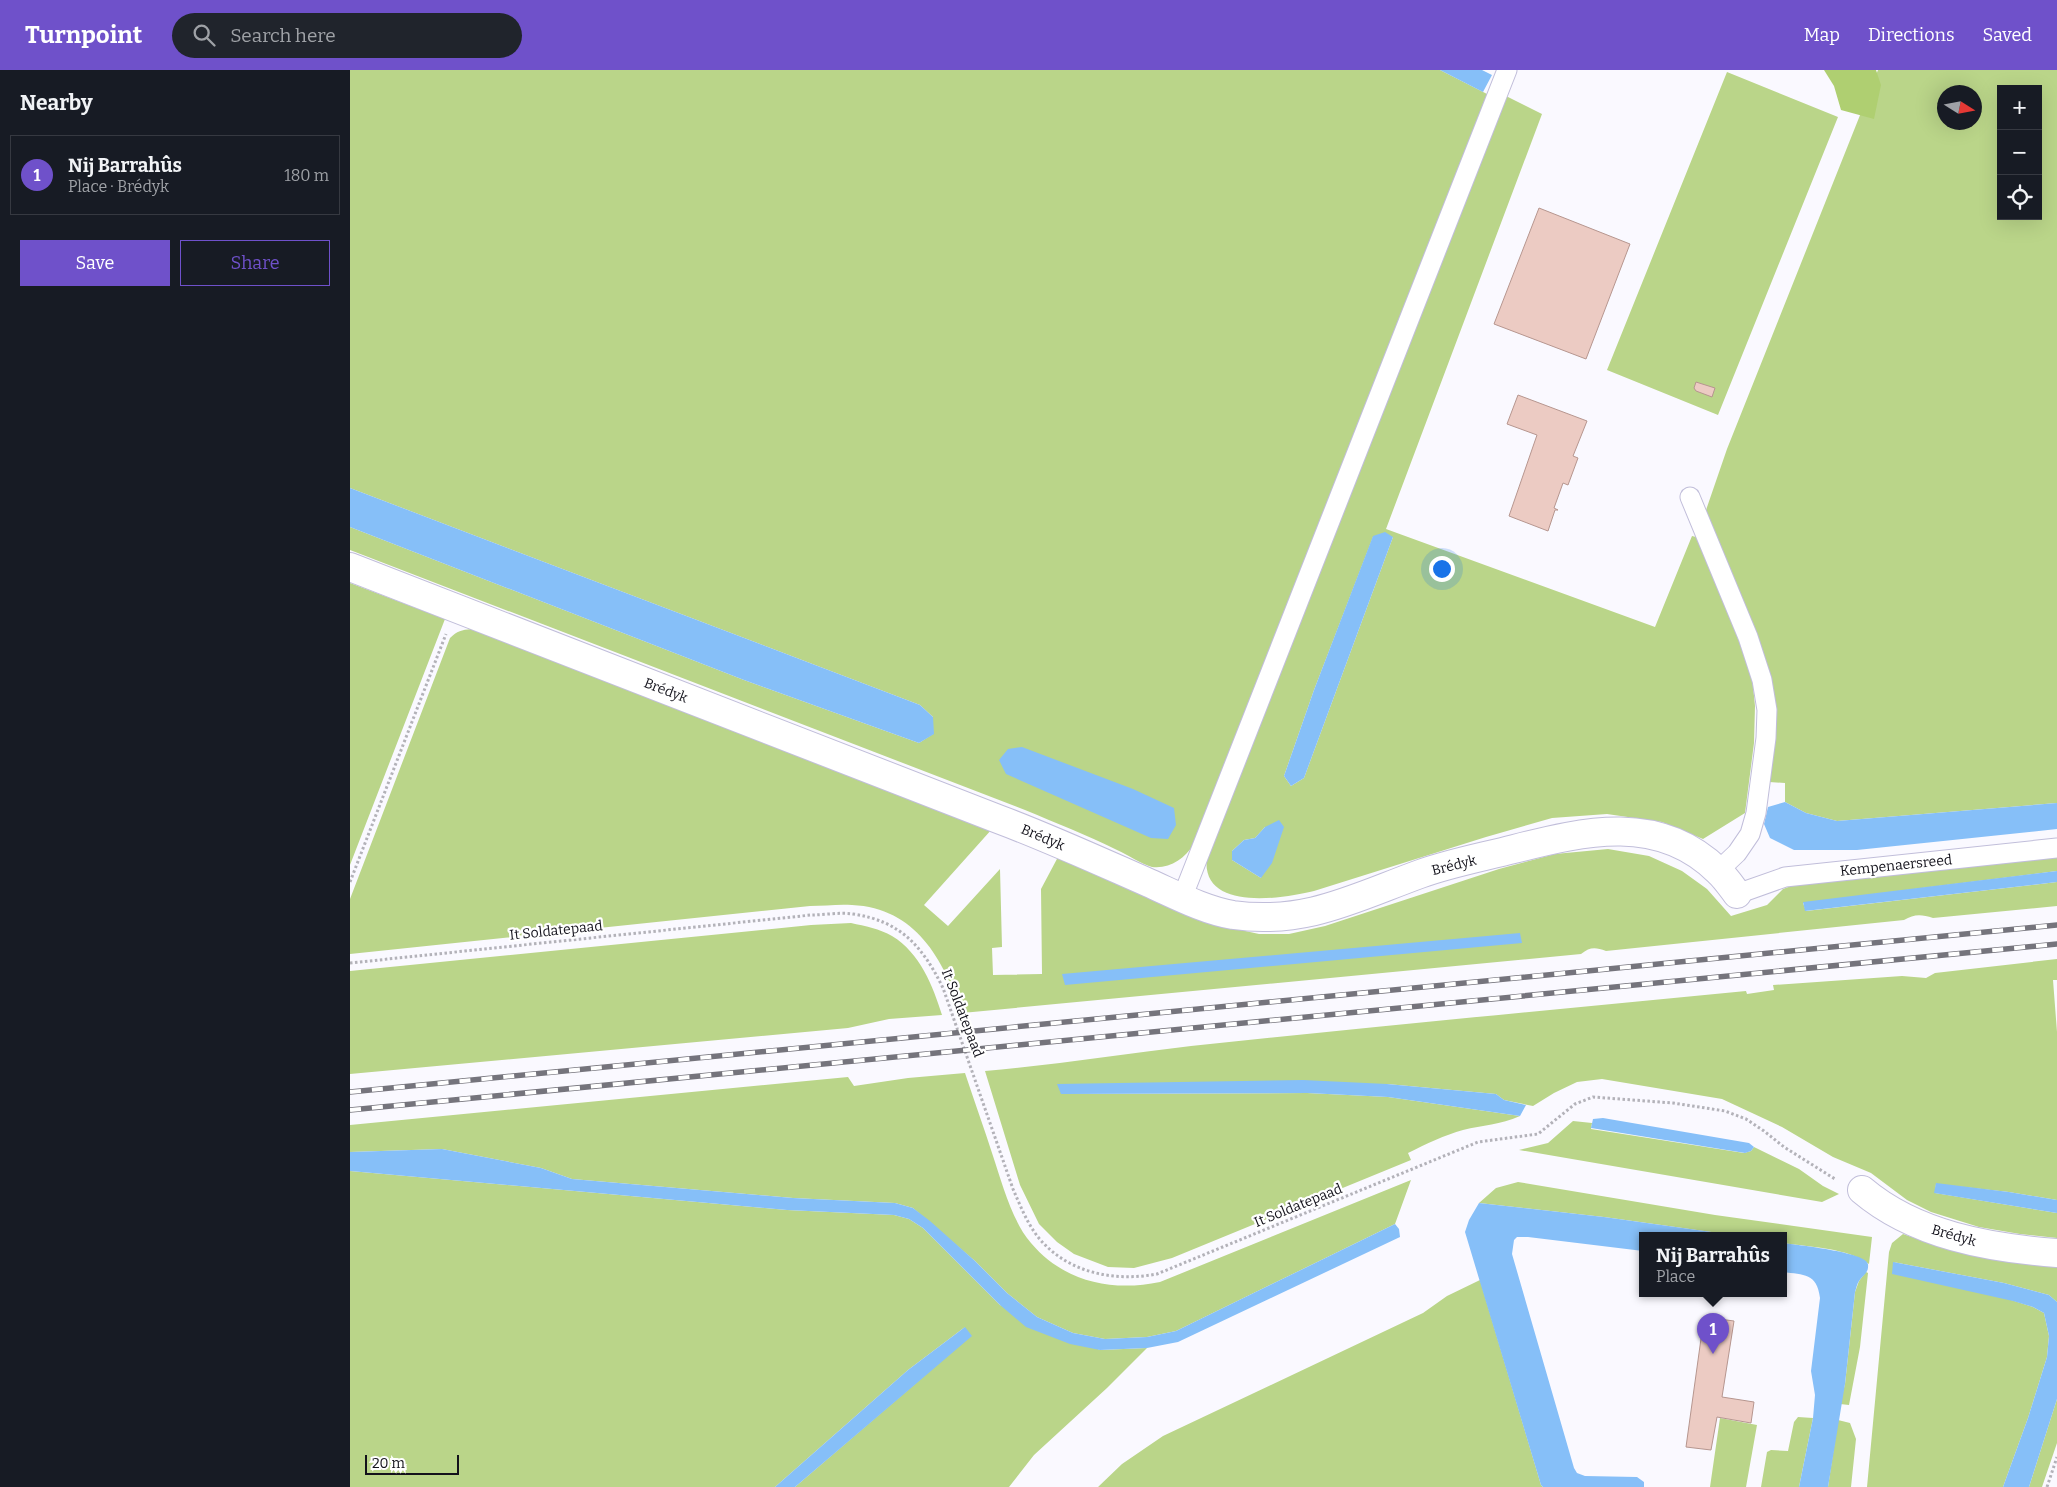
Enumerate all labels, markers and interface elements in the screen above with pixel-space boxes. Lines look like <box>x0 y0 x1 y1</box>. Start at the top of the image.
search box <box>172 13 522 58</box>
text: Turnpoint <box>25 21 142 49</box>
icon: search <box>190 21 218 49</box>
text: Search here <box>230 24 336 47</box>
text: Map <box>1804 24 1840 46</box>
text: Directions <box>1868 24 1955 46</box>
text: Saved <box>1983 24 2032 46</box>
north arrow <box>1937 85 1982 130</box>
map controls <box>1997 85 2042 220</box>
button: + <box>1997 85 2042 130</box>
text: Nearby <box>20 90 93 116</box>
button: − <box>1997 130 2042 175</box>
text: Nij Barrahûs <box>68 154 182 177</box>
text: 1 <box>34 166 40 185</box>
text: 180 m <box>284 166 329 185</box>
button: locate <box>1997 175 2042 220</box>
text: Place · Brédyk <box>68 177 169 196</box>
button: Save <box>20 240 170 286</box>
button: Share <box>180 240 330 286</box>
your location <box>1429 556 1455 582</box>
street label: Brédyk <box>641 674 690 707</box>
street label: Brédyk <box>1018 821 1067 854</box>
street label: Kempenaersreed <box>1839 851 1953 880</box>
street label: Brédyk <box>1430 852 1478 879</box>
street label: It Soldatepaad <box>509 917 603 944</box>
street label: It Soldatepaad <box>938 967 987 1060</box>
street label: It Soldatepaad <box>1252 1180 1345 1231</box>
street label: Brédyk <box>1930 1221 1978 1250</box>
popup <box>1639 1232 1787 1297</box>
text: Nij Barrahûs <box>1656 1244 1770 1267</box>
text: Place <box>1656 1267 1695 1286</box>
pin: 1 <box>1697 1313 1729 1354</box>
scale bar <box>365 1452 459 1475</box>
text: 20 m <box>372 1455 405 1472</box>

